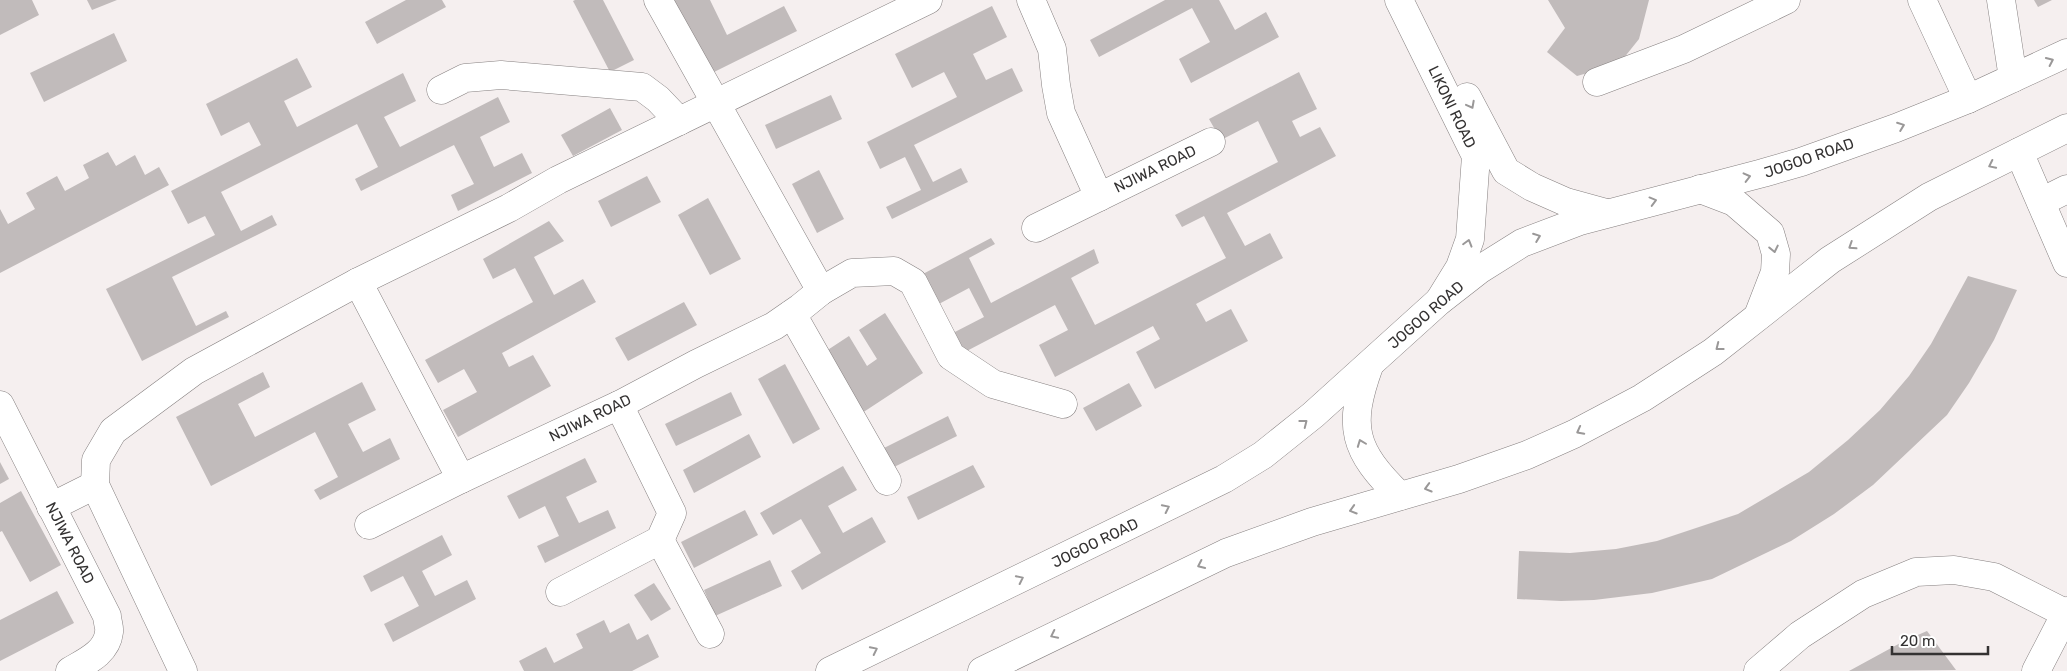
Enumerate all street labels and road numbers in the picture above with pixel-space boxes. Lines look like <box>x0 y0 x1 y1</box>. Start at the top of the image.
street label: LIKONI ROAD <box>1424 63 1480 151</box>
street label: JOGOO ROAD <box>1762 134 1856 182</box>
street label: NJIWA ROAD <box>1111 141 1199 197</box>
street label: JOGOO ROAD <box>1385 277 1467 353</box>
street label: NJIWA ROAD <box>546 390 634 446</box>
street label: NJIWA ROAD <box>42 499 98 587</box>
street label: JOGOO ROAD <box>1049 514 1141 572</box>

